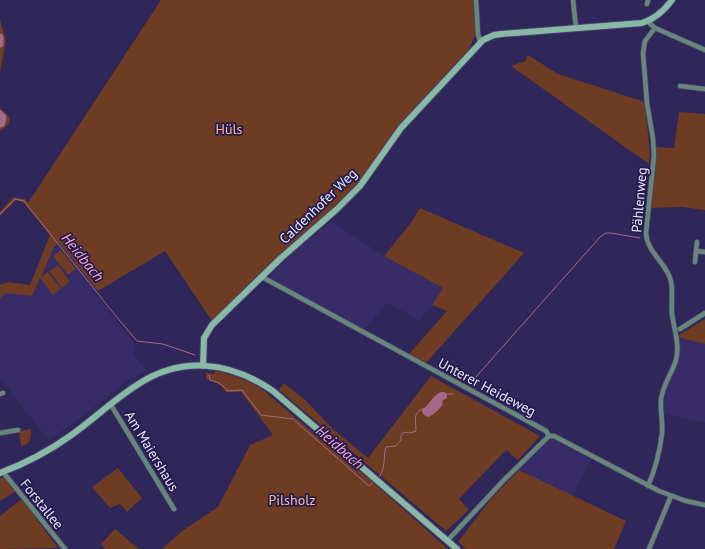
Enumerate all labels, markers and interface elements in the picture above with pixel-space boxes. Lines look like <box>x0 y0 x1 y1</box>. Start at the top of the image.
park label: Hüls <box>216 120 243 138</box>
street label: Caldenhofer Weg <box>275 164 361 248</box>
street label: Pählenweg <box>627 167 651 233</box>
water label: Heidbach <box>58 229 108 285</box>
street label: Unterer Heideweg <box>435 354 539 420</box>
street label: Am Maiershaus <box>121 407 183 495</box>
water label: Heidbach <box>312 421 368 473</box>
street label: Forstallee <box>16 475 68 533</box>
park label: Pilsholz <box>268 491 316 509</box>

